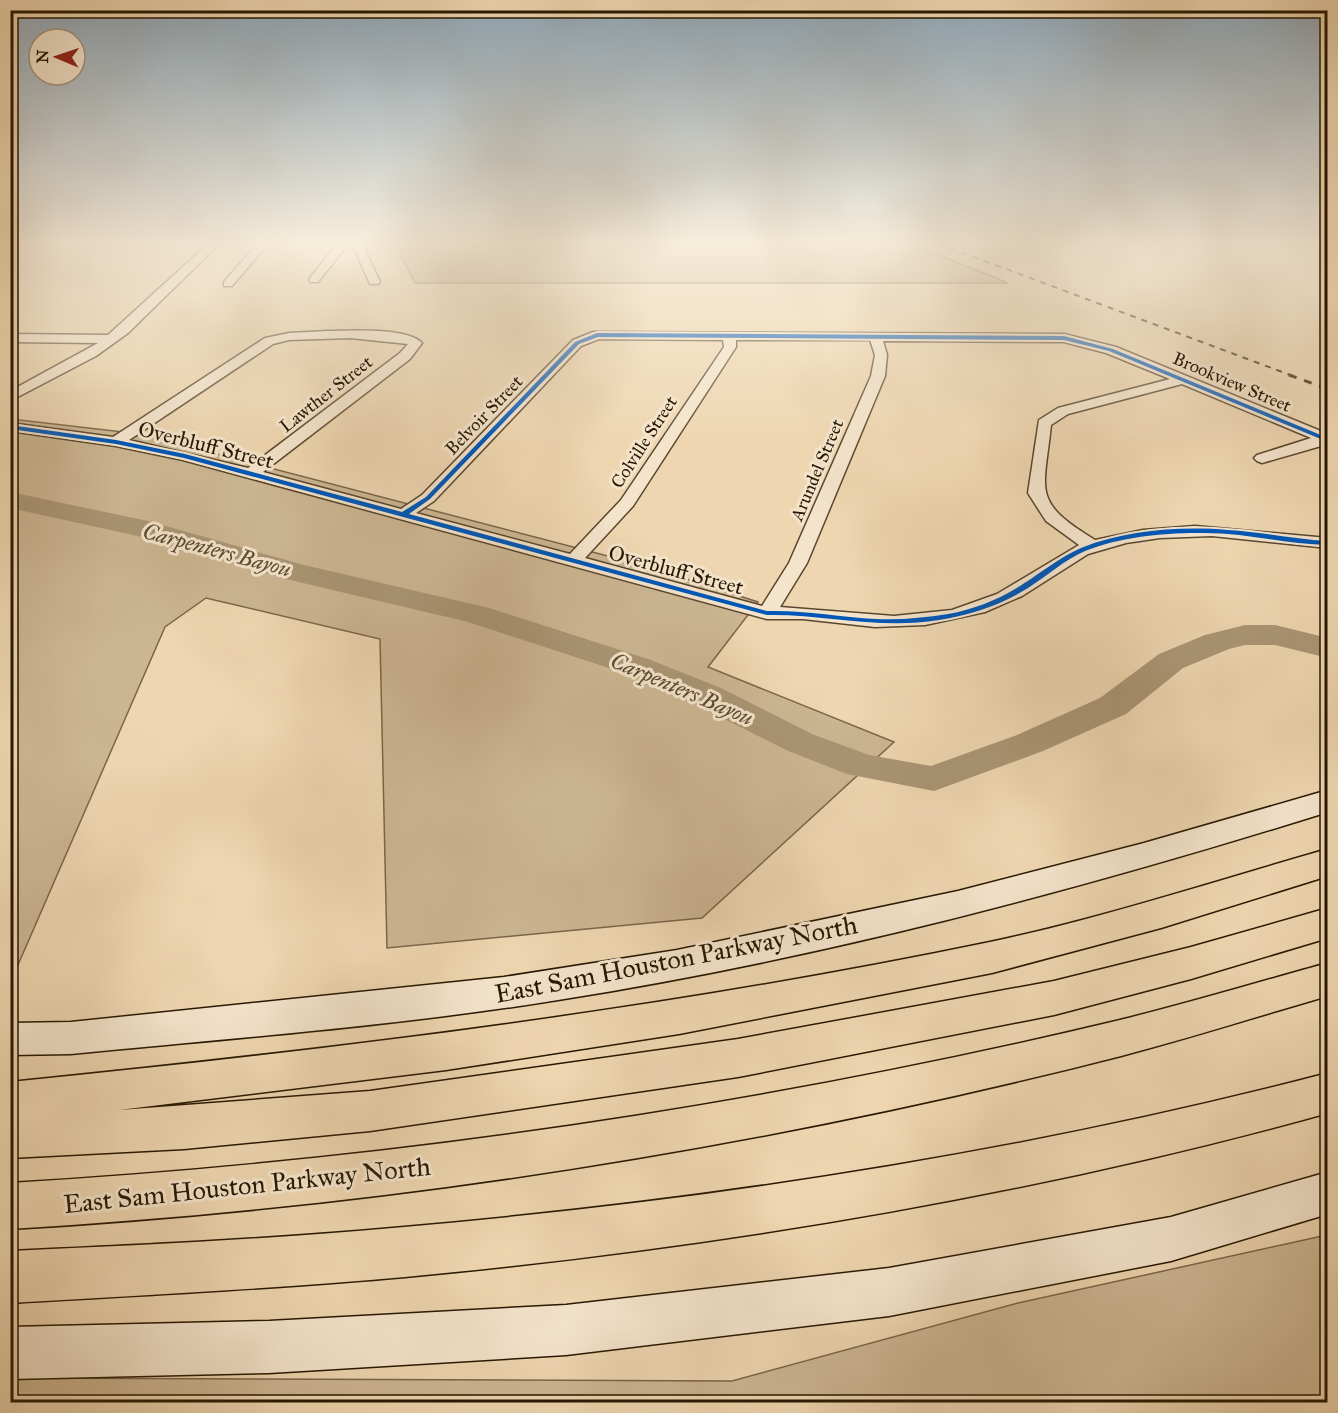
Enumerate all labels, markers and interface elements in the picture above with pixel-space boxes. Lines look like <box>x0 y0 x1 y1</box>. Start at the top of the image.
north arrow <box>27 27 87 87</box>
text: N <box>33 49 52 64</box>
street label: Brookview Street <box>1169 347 1295 417</box>
street label: Lawther Street <box>275 351 377 437</box>
street label: Belvoir Street <box>441 370 528 459</box>
street label: Colville Street <box>606 391 682 492</box>
street label: Arundel Street <box>785 415 849 525</box>
street label: Overbluff Street <box>136 416 277 475</box>
water label: Carpenters Bayou <box>140 517 294 583</box>
street label: Overbluff Street <box>606 540 747 601</box>
water label: Carpenters Bayou <box>607 647 757 731</box>
street label: East Sam Houston Parkway North <box>492 908 861 1010</box>
street label: East Sam Houston Parkway North <box>62 1150 433 1220</box>

